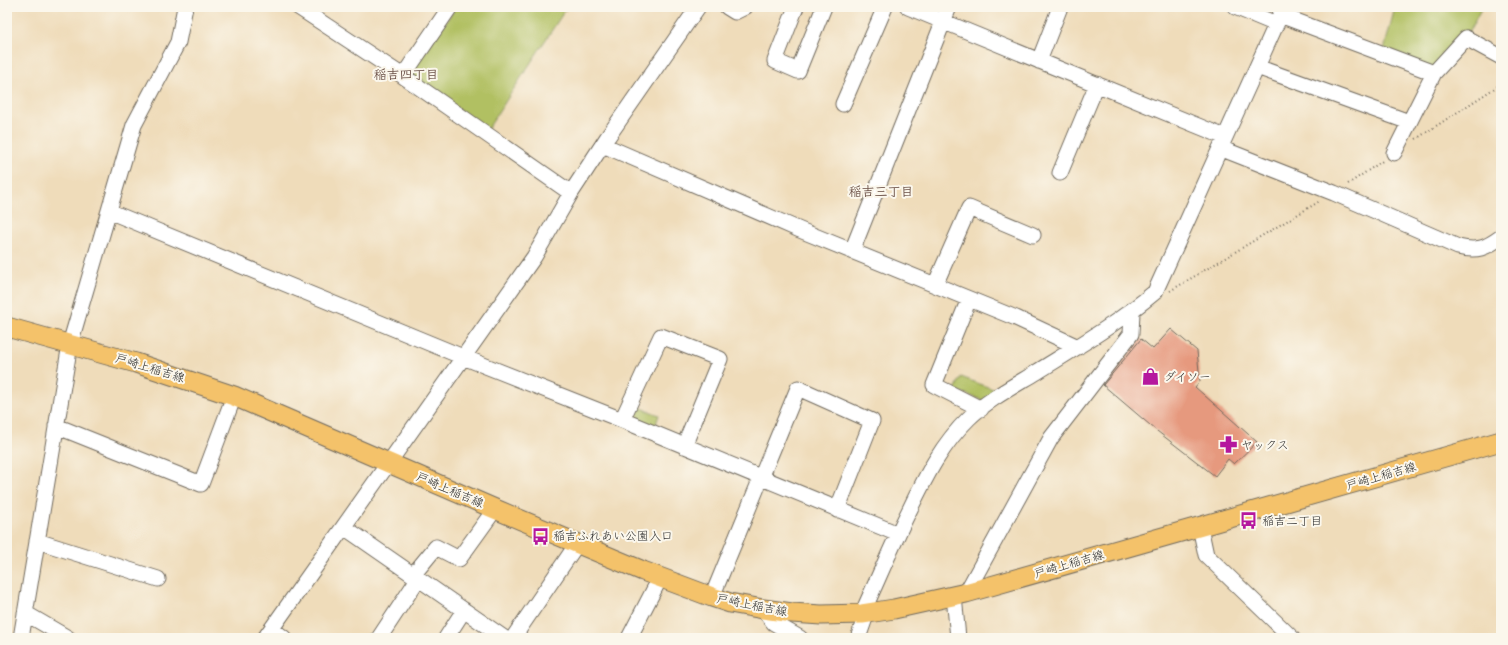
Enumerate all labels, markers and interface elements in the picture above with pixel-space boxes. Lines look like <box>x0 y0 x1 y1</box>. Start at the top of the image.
district label: 稲吉四丁目 <box>373 64 439 83</box>
district label: 稲吉三丁目 <box>848 181 914 200</box>
street label: 戸崎上稲吉線 <box>113 348 187 386</box>
shop icon: ダイソー <box>1141 367 1161 387</box>
place label: ダイソー <box>1164 367 1211 385</box>
pharmacy icon: ヤックス <box>1218 435 1238 455</box>
place label: ヤックス <box>1241 435 1289 453</box>
street label: 戸崎上稲吉線 <box>1344 456 1418 494</box>
street label: 戸崎上稲吉線 <box>414 467 487 511</box>
bus stop icon: 稲吉二丁目 <box>1239 511 1259 531</box>
place label: 稲吉二丁目 <box>1262 511 1322 529</box>
bus stop icon: 稲吉ふれあい公園入口 <box>530 526 550 546</box>
place label: 稲吉ふれあい公園入口 <box>553 526 673 544</box>
street label: 戸崎上稲吉線 <box>1032 544 1106 582</box>
street label: 戸崎上稲吉線 <box>715 588 789 620</box>

